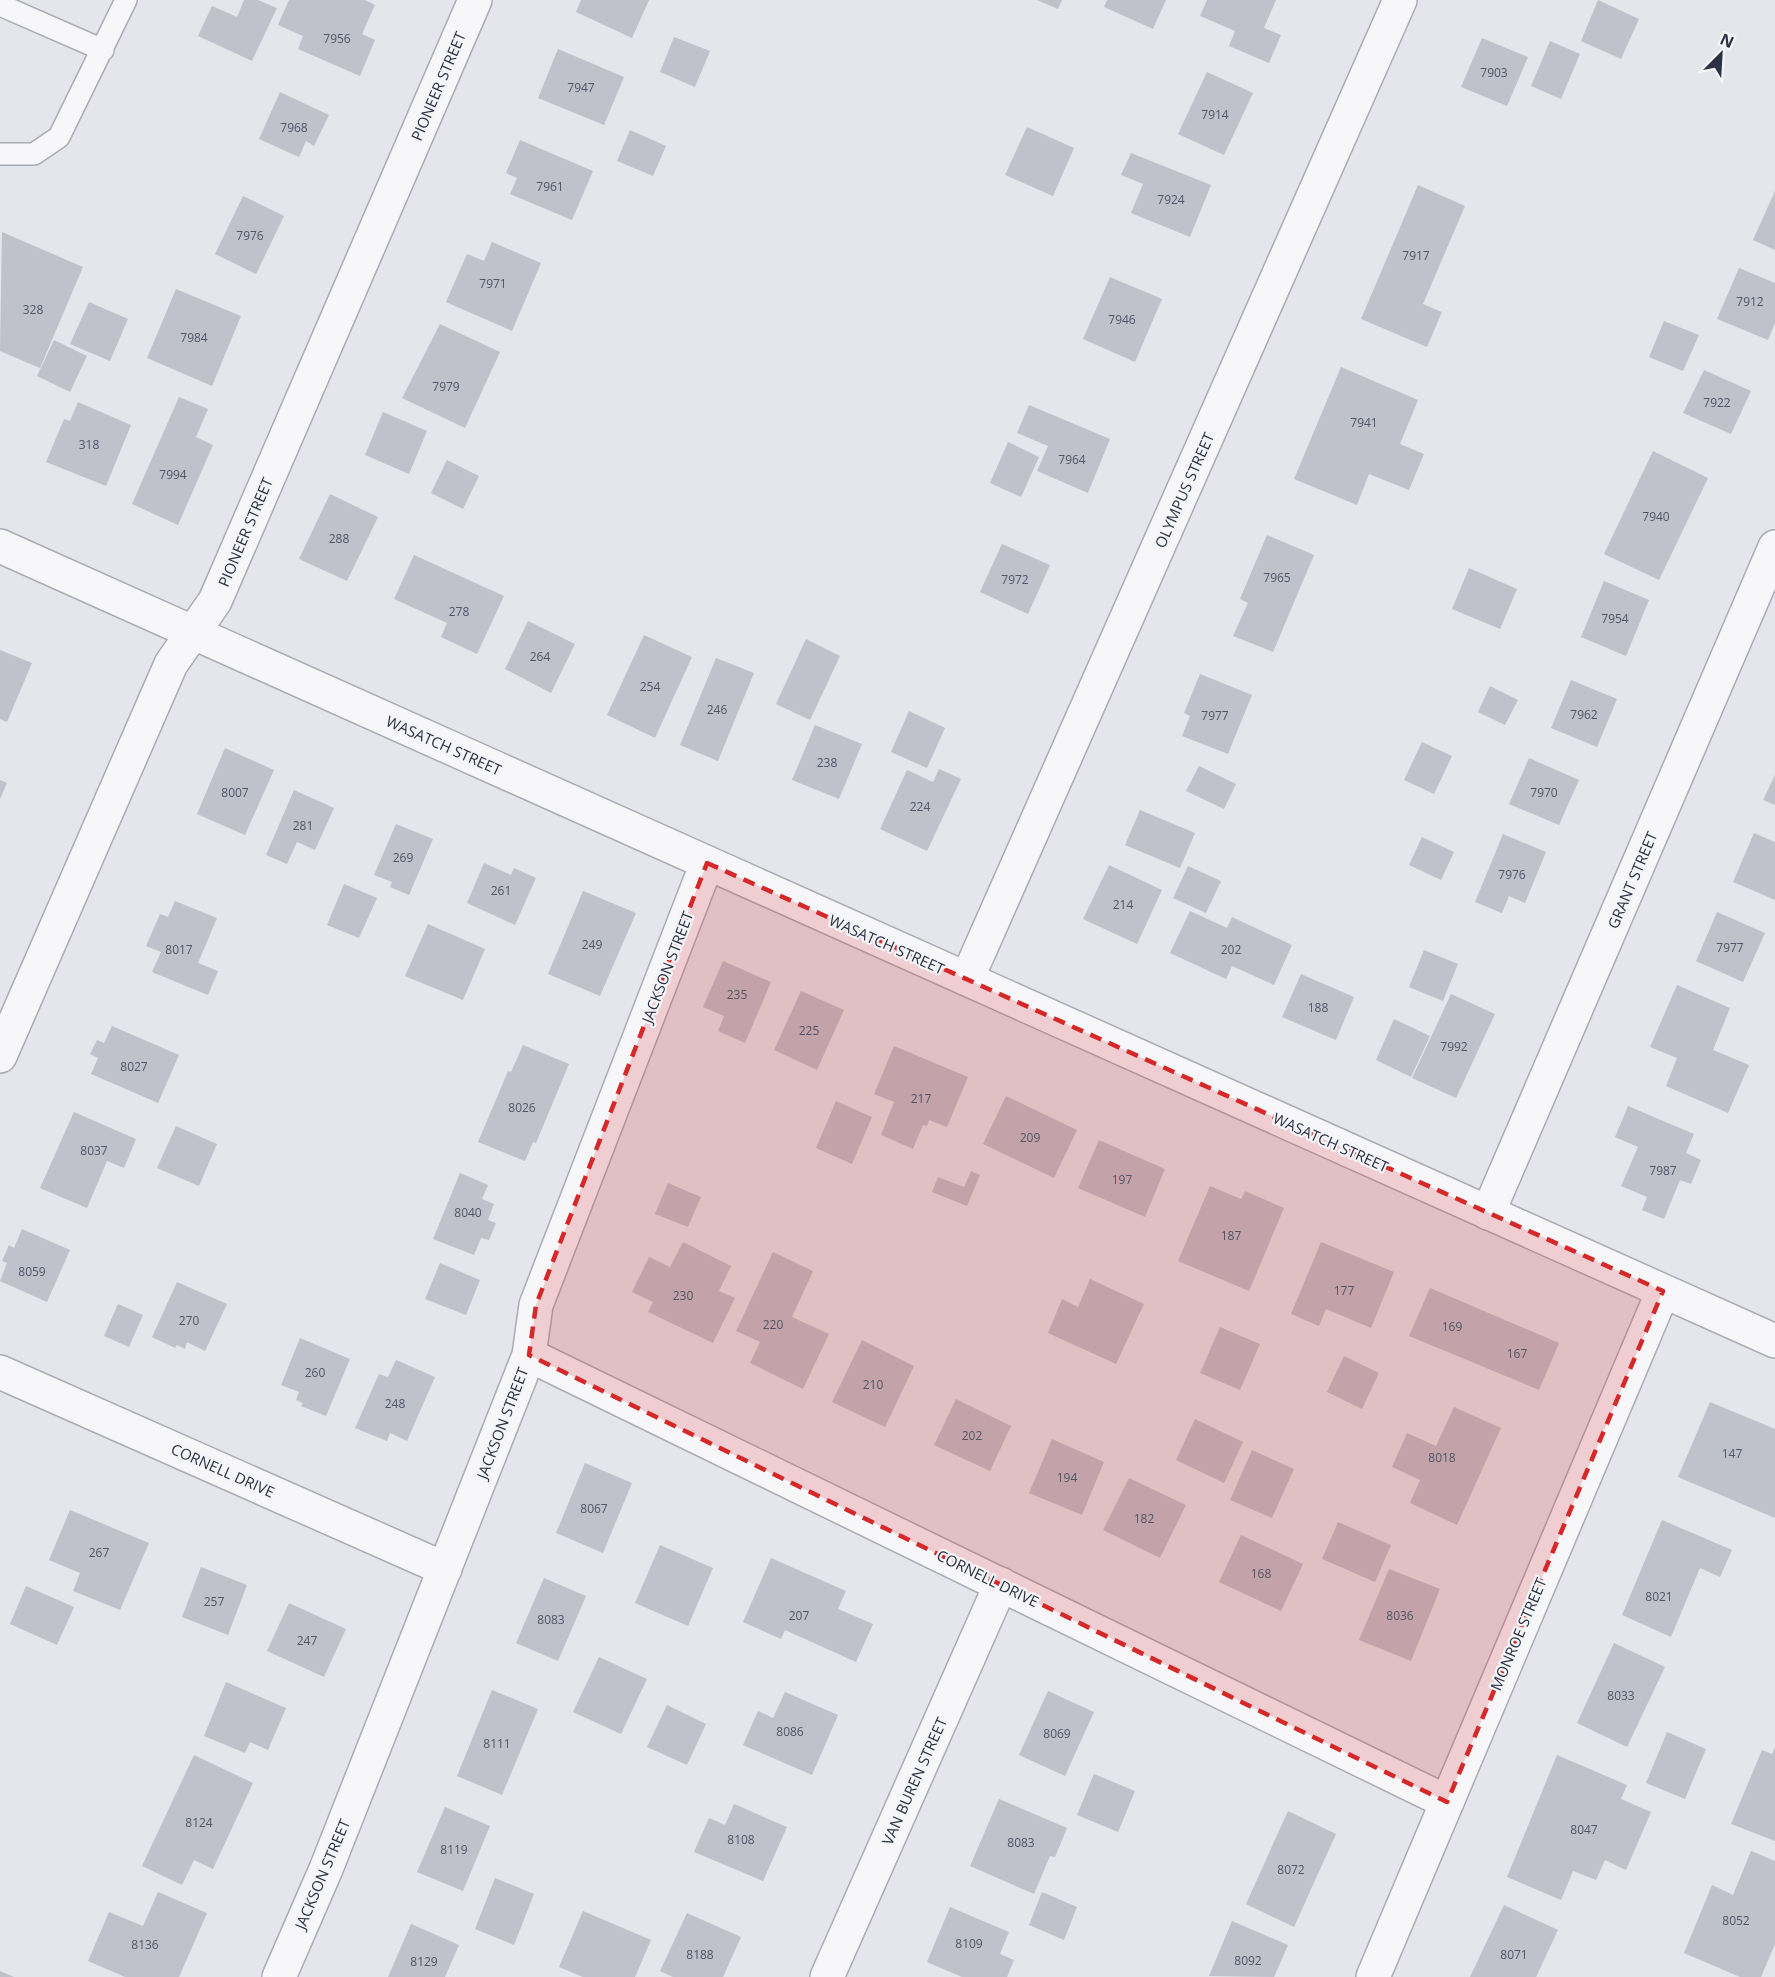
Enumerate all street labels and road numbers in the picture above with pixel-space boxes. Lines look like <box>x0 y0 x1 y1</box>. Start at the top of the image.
street label: PIONEER STREET <box>406 28 470 144</box>
street label: OLYMPUS STREET <box>1150 429 1219 551</box>
street label: PIONEER STREET <box>213 474 277 590</box>
street label: WASATCH STREET <box>383 711 506 780</box>
street label: GRANT STREET <box>1603 828 1662 932</box>
street label: JACKSON STREET <box>636 908 698 1027</box>
street label: WASATCH STREET <box>826 910 949 979</box>
street label: WASATCH STREET <box>1270 1108 1393 1177</box>
street label: JACKSON STREET <box>471 1364 533 1483</box>
street label: CORNELL DRIVE <box>168 1438 278 1502</box>
street label: CORNELL DRIVE <box>934 1545 1042 1611</box>
street label: MONROE STREET <box>1485 1574 1551 1693</box>
street label: VAN BUREN STREET <box>877 1713 951 1848</box>
street label: JACKSON STREET <box>289 1815 355 1934</box>

